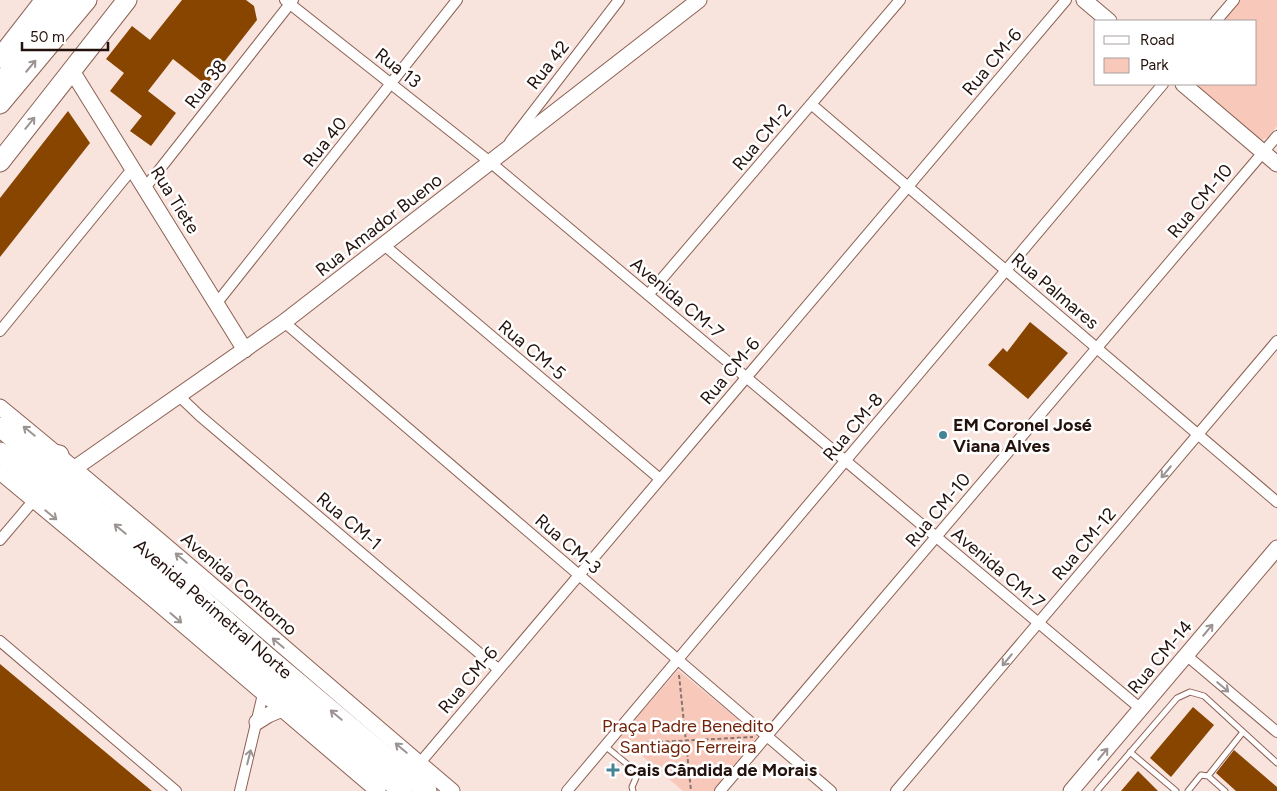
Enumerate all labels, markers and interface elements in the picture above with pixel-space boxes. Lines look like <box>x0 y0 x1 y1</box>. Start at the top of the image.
scale bar <box>22 20 109 52</box>
legend <box>1094 20 1257 85</box>
street label: Rua CM-6 <box>958 24 1026 100</box>
text: 50 m <box>30 28 65 46</box>
text: Road <box>1140 31 1175 49</box>
street label: Rua 42 <box>522 36 574 94</box>
street label: Rua 13 <box>371 43 425 93</box>
street label: Rua 38 <box>180 55 232 113</box>
text: Park <box>1140 56 1169 74</box>
one-way arrow <box>25 60 36 73</box>
street label: Rua CM-2 <box>728 99 796 175</box>
street label: Rua 40 <box>298 113 352 171</box>
one-way arrow <box>25 117 36 130</box>
street label: Rua CM-10 <box>1163 160 1237 242</box>
street label: Rua Tiete <box>146 162 204 238</box>
street label: Rua Amador Bueno <box>311 169 447 281</box>
street label: Rua Palmares <box>1007 248 1103 334</box>
street label: Avenida CM-7 <box>626 253 728 344</box>
street label: Rua CM-5 <box>494 316 570 384</box>
street label: Rua CM-6 <box>696 333 764 409</box>
street label: Rua CM-8 <box>818 389 888 465</box>
place label: EM Coronel José Viana Alves <box>953 414 1092 457</box>
one-way arrow <box>23 426 36 437</box>
marker: EM Coronel José Viana Alves <box>937 429 949 441</box>
one-way arrow <box>1161 465 1172 478</box>
street label: Rua CM-10 <box>901 469 975 551</box>
street label: Rua CM-1 <box>312 487 386 555</box>
street label: Rua CM-12 <box>1047 503 1121 585</box>
one-way arrow <box>44 509 57 520</box>
street label: Rua CM-3 <box>530 509 606 579</box>
street label: Avenida CM-7 <box>947 523 1049 614</box>
one-way arrow <box>114 524 127 535</box>
street label: Avenida Contorno <box>176 528 302 640</box>
street label: Avenida Perimetral Norte <box>129 534 297 684</box>
one-way arrow <box>174 552 187 564</box>
one-way arrow <box>169 613 182 624</box>
street label: Rua CM-14 <box>1123 616 1197 698</box>
one-way arrow <box>1202 623 1213 636</box>
one-way arrow <box>271 637 284 648</box>
street label: Rua CM-6 <box>434 642 502 718</box>
one-way arrow <box>1001 654 1013 667</box>
one-way arrow <box>1217 681 1230 692</box>
one-way arrow <box>330 709 343 720</box>
park label: Praça Padre Benedito Santiago Ferreira <box>602 715 774 758</box>
one-way arrow <box>395 742 408 754</box>
one-way arrow <box>1097 747 1108 760</box>
one-way arrow <box>245 749 254 765</box>
place label: Cais Cândida de Morais <box>624 759 818 781</box>
marker: Cais Cândida de Morais <box>606 763 620 777</box>

